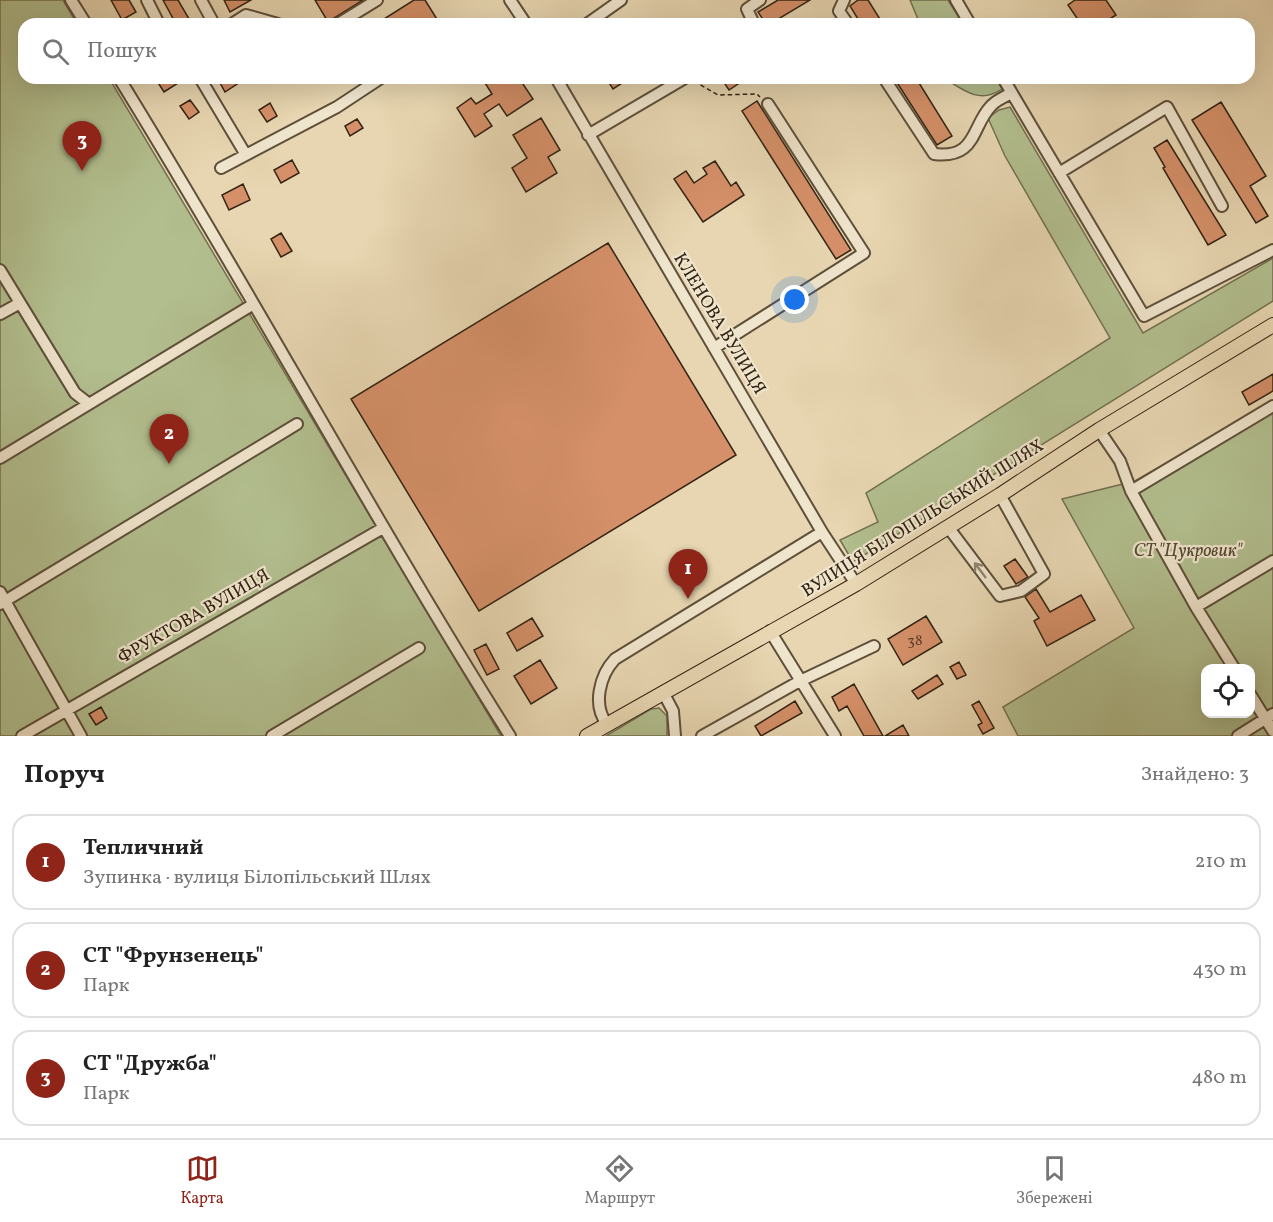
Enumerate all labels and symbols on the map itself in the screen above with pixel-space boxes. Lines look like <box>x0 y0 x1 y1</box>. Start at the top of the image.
pin: 3 <box>62 122 101 171</box>
street label: КЛЕНОВА ВУЛИЦЯ <box>667 248 771 400</box>
your location <box>780 285 809 314</box>
pin: 2 <box>150 414 188 464</box>
street label: ВУЛИЦЯ БІЛОПІЛЬСЬКИЙ ШЛЯХ <box>797 434 1049 604</box>
park label: СТ "Цукровик" <box>1134 539 1243 564</box>
pin: 1 <box>668 550 708 599</box>
street label: ФРУКТОВА ВУЛИЦЯ <box>114 563 274 671</box>
one-way arrow <box>974 563 987 579</box>
house number: 38 <box>907 631 923 652</box>

